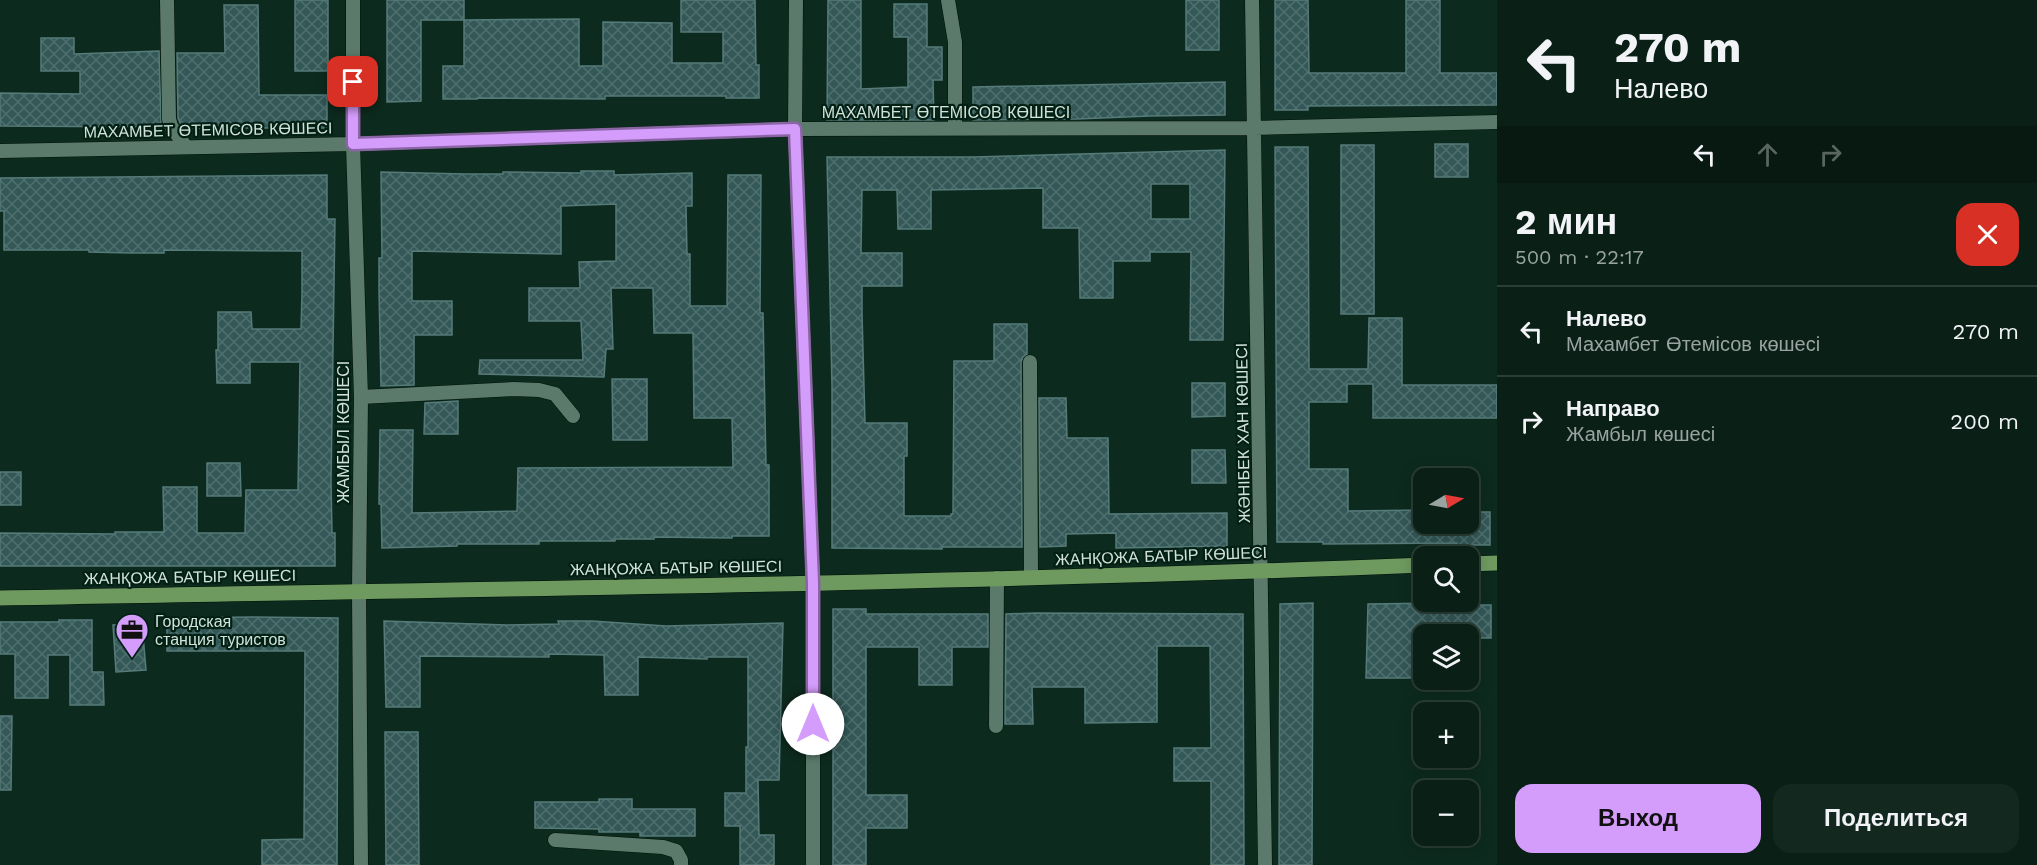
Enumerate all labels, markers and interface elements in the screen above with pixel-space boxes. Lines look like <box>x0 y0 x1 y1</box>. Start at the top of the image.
text: 270 m <box>1614 23 1741 72</box>
icon: left <box>1515 24 1593 102</box>
pin <box>327 56 378 107</box>
icon: arrive <box>336 65 369 98</box>
text: Налево <box>1614 73 1708 105</box>
street label: МАХАМБЕТ ӨТЕМІСОВ КӨШЕСІ <box>822 103 1070 122</box>
street label: МАХАМБЕТ ӨТЕМІСОВ КӨШЕСІ <box>84 118 332 142</box>
icon: left <box>1688 138 1721 171</box>
icon: ahead <box>1751 138 1784 171</box>
icon: right <box>1814 138 1847 171</box>
text: 2 мин <box>1515 201 1617 243</box>
button: close <box>1956 203 2019 266</box>
text: 500 m · 22:17 <box>1515 245 1644 269</box>
text: Налево <box>1566 306 1647 331</box>
icon: left <box>1515 315 1548 348</box>
text: 270 m <box>1953 319 2019 344</box>
text: Махамбет Өтемісов көшесі <box>1566 332 1820 356</box>
street label: ЖӘНІБЕК ХАН КӨШЕСІ <box>1232 343 1254 523</box>
street label: ЖАМБЫЛ КӨШЕСІ <box>334 361 353 503</box>
text: Направо <box>1566 396 1660 421</box>
icon: right <box>1515 405 1548 438</box>
text: 200 m <box>1950 409 2019 434</box>
text: Жамбыл көшесі <box>1566 422 1715 446</box>
north arrow <box>1413 468 1479 534</box>
map controls <box>1413 468 1479 846</box>
street label: ЖАНҚОЖА БАТЫР КӨШЕСІ <box>1055 543 1267 569</box>
button: search <box>1413 546 1479 612</box>
street label: ЖАНҚОЖА БАТЫР КӨШЕСІ <box>570 557 782 579</box>
street label: ЖАНҚОЖА БАТЫР КӨШЕСІ <box>84 566 296 588</box>
office icon: Городская станция туристов <box>114 612 150 659</box>
place label: Городская станция туристов <box>155 612 286 649</box>
button: layers <box>1413 624 1479 690</box>
position arrow <box>781 692 845 756</box>
button: + <box>1413 702 1479 768</box>
button: − <box>1413 780 1479 846</box>
button: Выход <box>1515 784 1761 853</box>
button: Поделиться <box>1773 784 2019 853</box>

